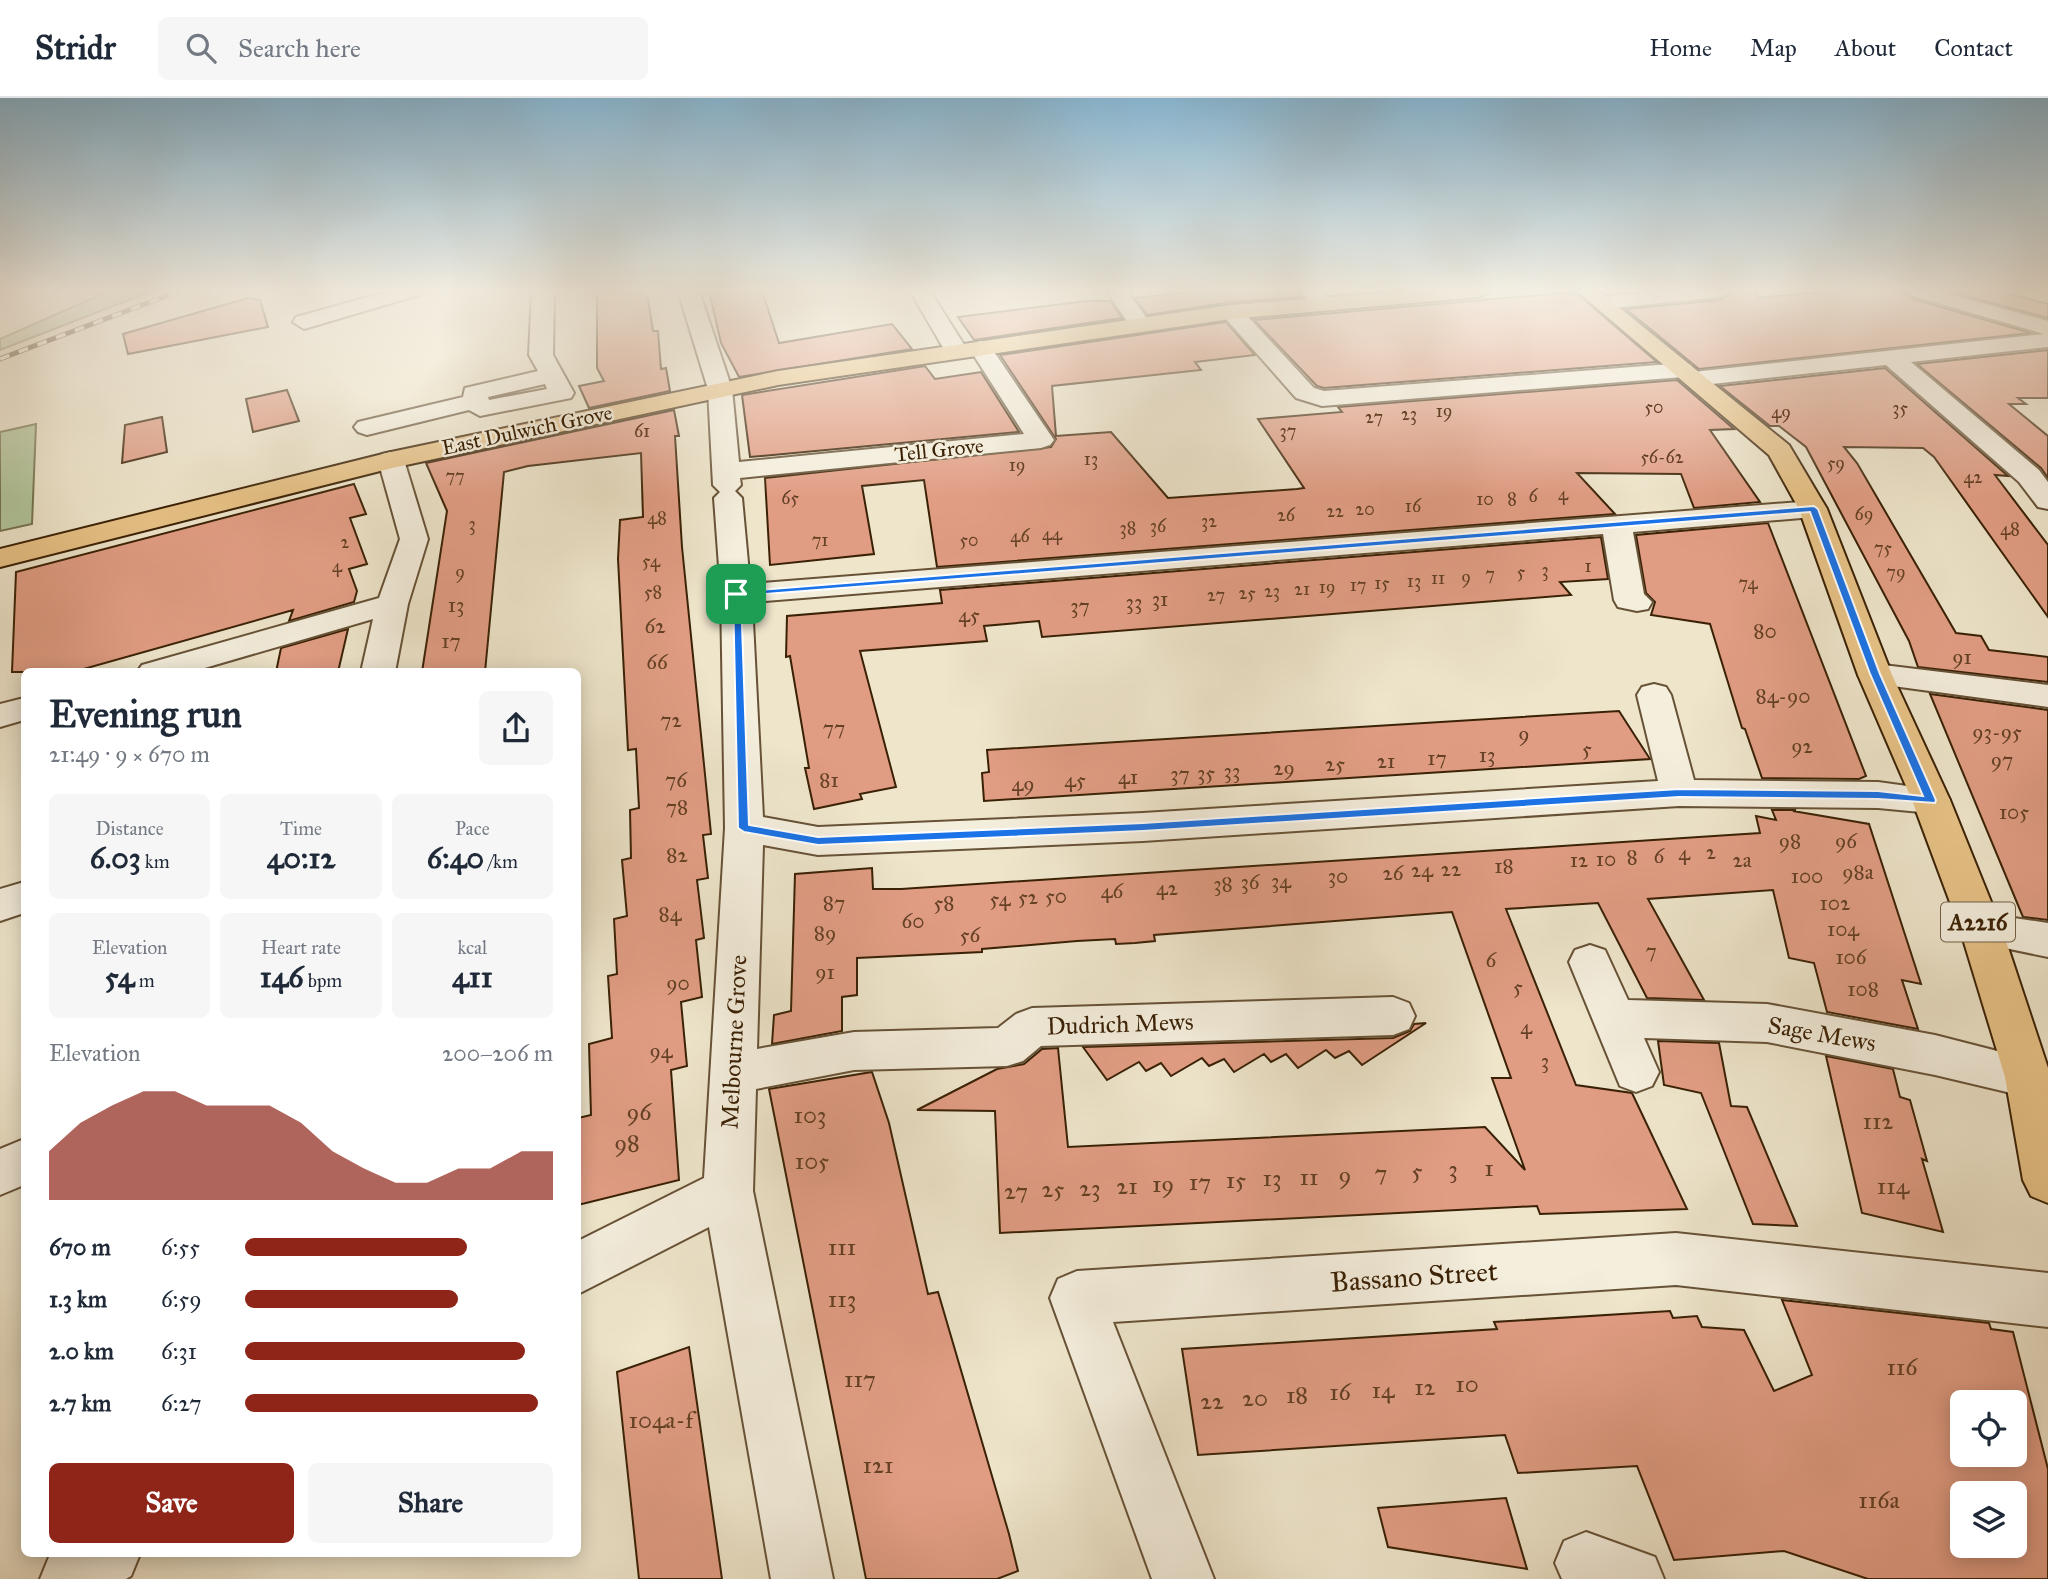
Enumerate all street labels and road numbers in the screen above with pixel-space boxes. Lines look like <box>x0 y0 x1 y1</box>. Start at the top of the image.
street label: East Dulwich Grove <box>439 399 615 461</box>
street label: Tell Grove <box>893 432 985 468</box>
road number: A2216 <box>1941 902 2015 942</box>
street label: Melbourne Grove <box>714 954 754 1130</box>
street label: Dudrich Mews <box>1046 1006 1194 1042</box>
street label: Sage Mews <box>1766 1010 1878 1058</box>
street label: Bassano Street <box>1329 1253 1499 1300</box>

